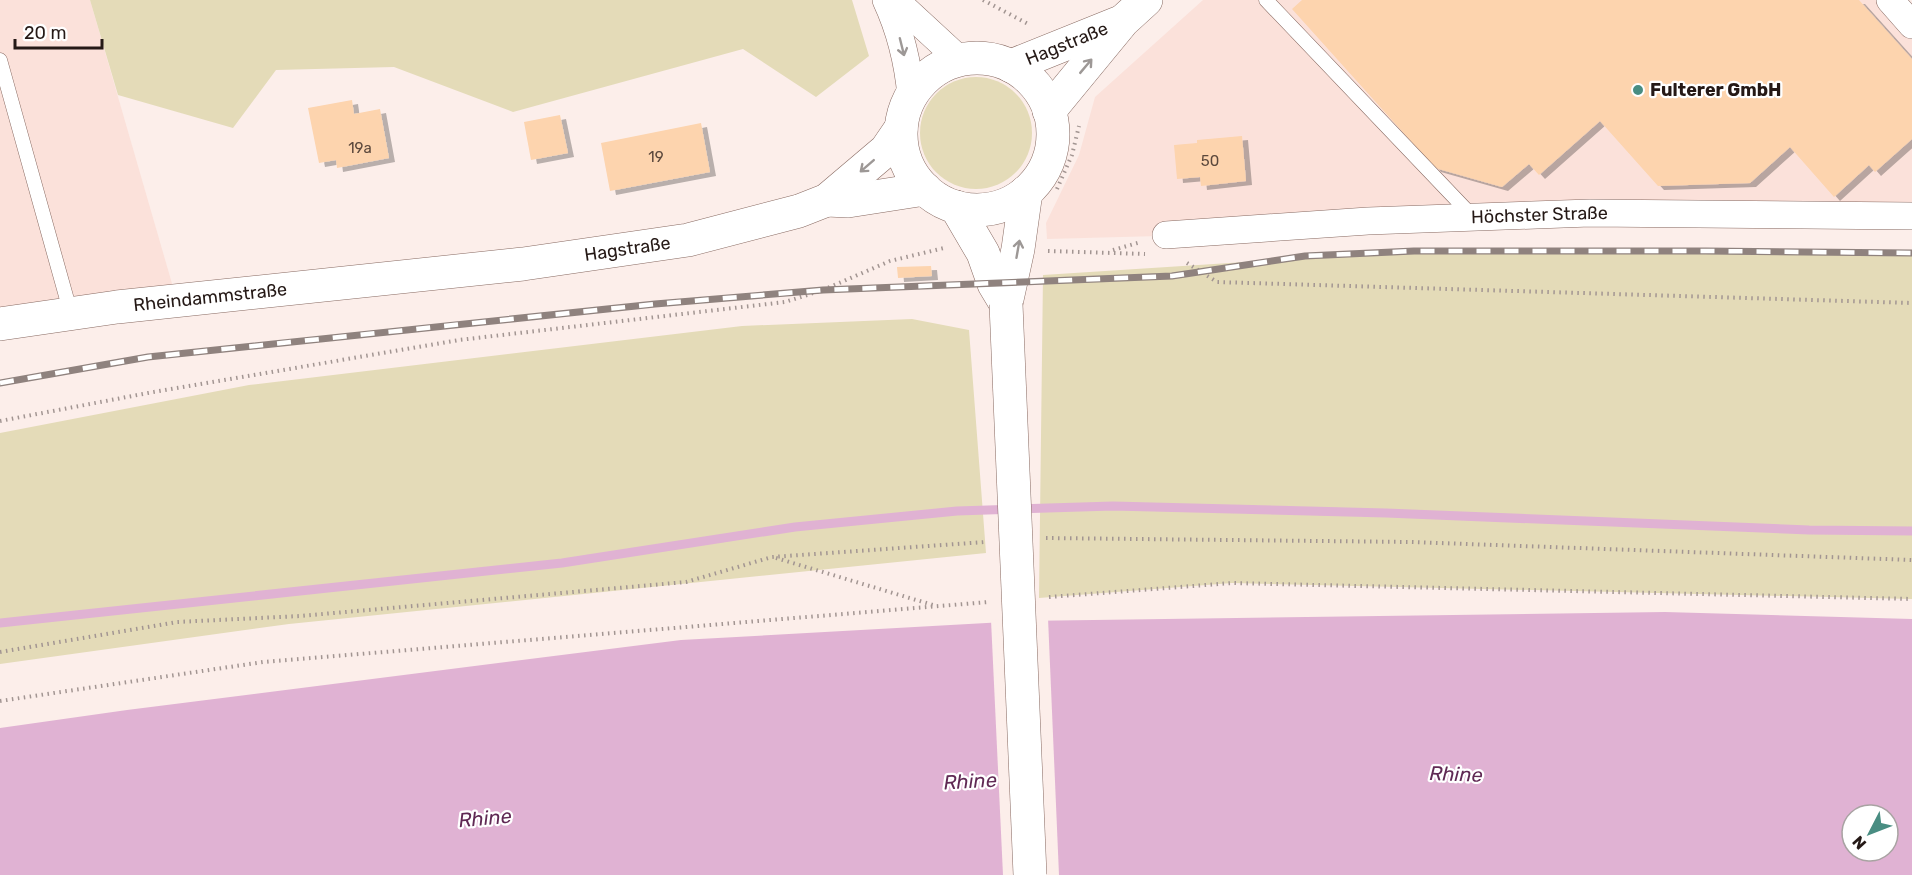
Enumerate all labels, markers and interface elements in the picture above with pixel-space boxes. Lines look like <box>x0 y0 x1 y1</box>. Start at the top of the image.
scale bar <box>15 12 102 50</box>
street label: Hagstraße <box>1022 17 1111 70</box>
text: 20 m <box>24 22 66 44</box>
one-way arrow <box>896 37 908 56</box>
one-way arrow <box>1079 58 1092 74</box>
place label: Fulterer GmbH <box>1650 79 1781 101</box>
marker: Fulterer GmbH <box>1631 83 1645 97</box>
house number: 19a <box>348 139 372 157</box>
house number: 19 <box>648 148 664 166</box>
house number: 50 <box>1201 152 1219 170</box>
one-way arrow <box>859 160 875 173</box>
street label: Höchster Straße <box>1471 202 1608 228</box>
street label: Hagstraße <box>583 232 672 266</box>
one-way arrow <box>1012 239 1023 259</box>
street label: Rheindammstraße <box>132 278 288 316</box>
water label: Rhine <box>1429 761 1483 787</box>
water label: Rhine <box>943 768 997 794</box>
north arrow <box>1840 803 1900 863</box>
water label: Rhine <box>457 804 513 832</box>
text: N <box>1848 832 1870 853</box>

